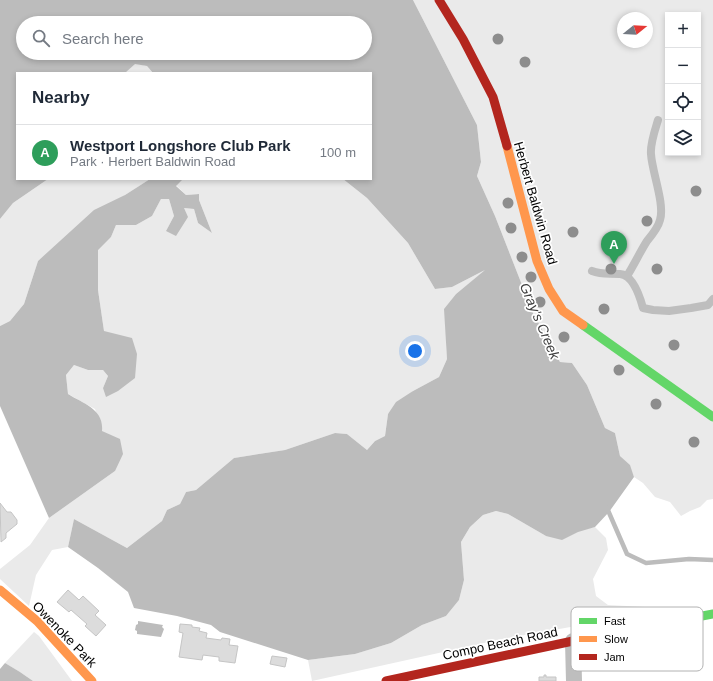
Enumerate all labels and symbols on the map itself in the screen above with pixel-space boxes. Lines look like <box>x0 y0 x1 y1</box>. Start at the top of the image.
north arrow <box>617 12 653 48</box>
street label: Herbert Baldwin Road <box>511 140 560 266</box>
pin: A <box>601 231 627 264</box>
water label: Gray's Creek <box>517 280 564 362</box>
your location <box>405 341 425 361</box>
street label: Owenoke Park <box>30 598 100 671</box>
legend <box>571 607 703 671</box>
text: Fast <box>604 615 625 627</box>
street label: Compo Beach Road <box>441 624 559 663</box>
text: Slow <box>604 633 628 645</box>
text: Jam <box>604 651 625 663</box>

